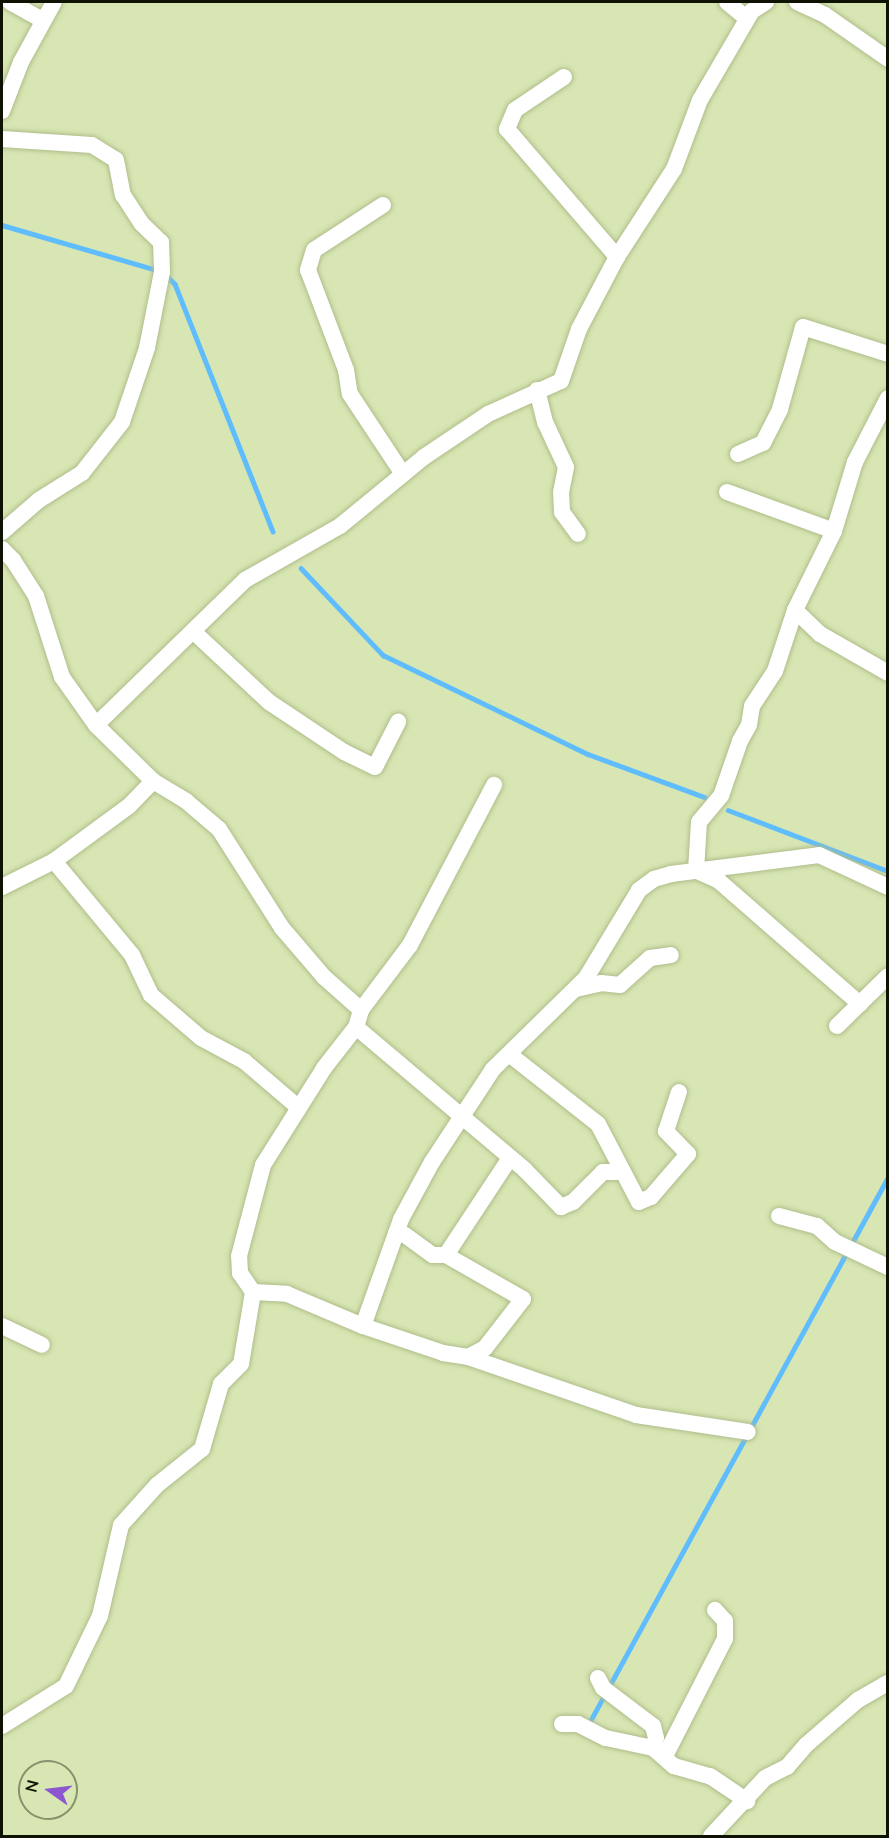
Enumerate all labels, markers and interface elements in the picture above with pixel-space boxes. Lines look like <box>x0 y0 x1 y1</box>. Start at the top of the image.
north arrow <box>18 1760 78 1820</box>
text: N <box>20 1778 45 1795</box>

